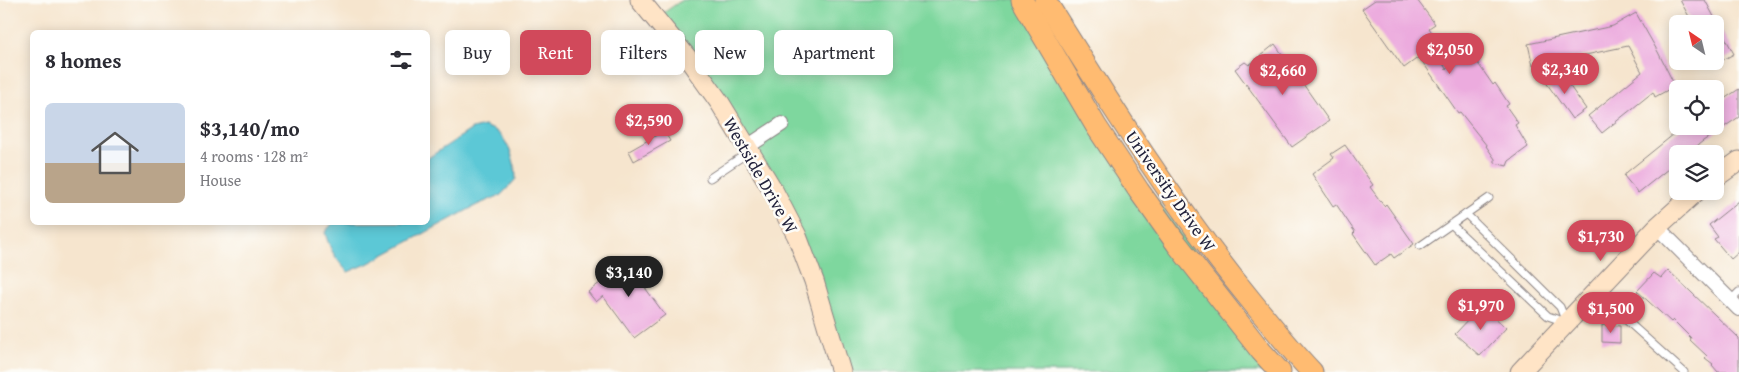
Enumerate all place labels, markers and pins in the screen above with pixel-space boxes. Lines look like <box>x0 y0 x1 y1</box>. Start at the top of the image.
pin: $2,050 <box>1409 32 1491 75</box>
pin: $2,340 <box>1524 52 1606 95</box>
pin: $2,660 <box>1242 54 1324 96</box>
pin: $2,590 <box>608 104 690 146</box>
pin: $1,730 <box>1560 220 1642 262</box>
pin: $3,140 <box>588 256 670 298</box>
pin: $1,970 <box>1440 288 1522 331</box>
pin: $1,500 <box>1570 292 1652 334</box>

